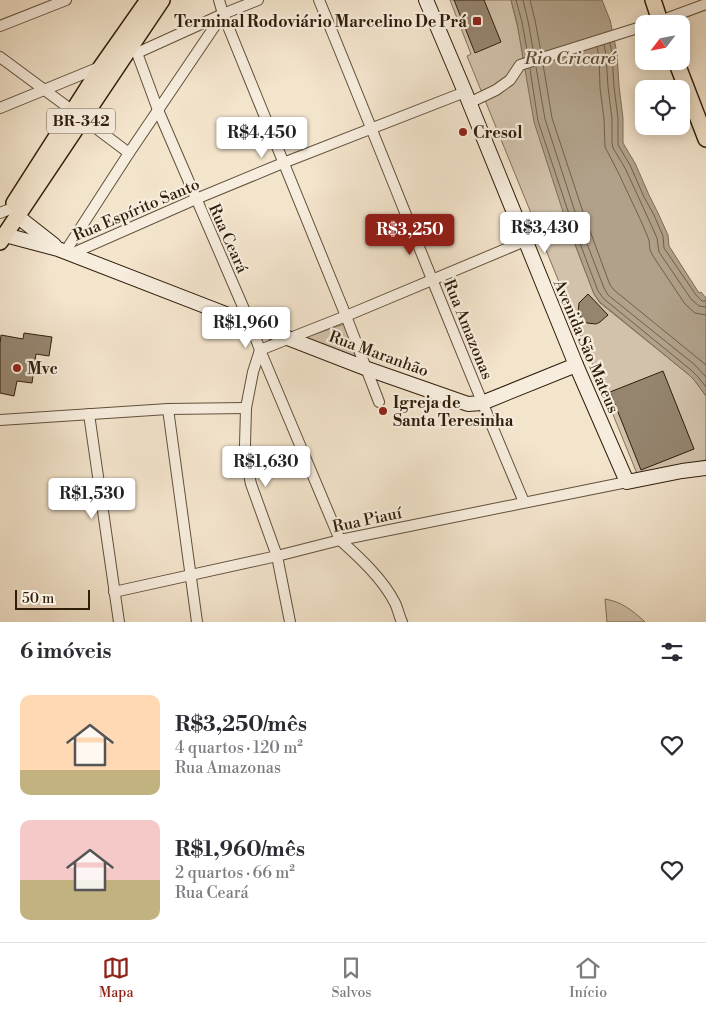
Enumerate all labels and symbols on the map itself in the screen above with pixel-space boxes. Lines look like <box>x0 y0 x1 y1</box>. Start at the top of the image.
place label: Terminal Rodoviário Marcelino De Prá <box>174 12 467 32</box>
marker: Terminal Rodoviário Marcelino De Prá <box>471 15 483 27</box>
north arrow <box>635 15 690 70</box>
water label: Rio Cricaré <box>523 47 617 70</box>
road number: BR-342 <box>47 108 115 134</box>
pin: R$4,450 <box>216 116 308 159</box>
place label: Cresol <box>473 123 523 143</box>
marker: Cresol <box>457 126 469 138</box>
street label: Rua Espírito Santo <box>70 174 203 246</box>
street label: Rua Ceará <box>204 201 253 277</box>
pin: R$3,430 <box>499 212 591 254</box>
pin: R$3,250 <box>364 214 456 256</box>
street label: Avenida São Mateus <box>549 276 623 416</box>
street label: Rua Amazonas <box>439 277 497 382</box>
pin: R$1,960 <box>200 306 292 349</box>
street label: Rua Maranhão <box>326 327 431 381</box>
place label: Mvc <box>27 359 58 379</box>
marker: Mvc <box>11 362 23 374</box>
place label: Igreja de Santa Teresinha <box>393 393 514 431</box>
marker: Igreja de Santa Teresinha <box>377 405 389 417</box>
pin: R$1,630 <box>220 446 312 488</box>
pin: R$1,530 <box>46 478 138 520</box>
street label: Rua Piauí <box>331 503 404 537</box>
scale bar <box>15 587 90 610</box>

